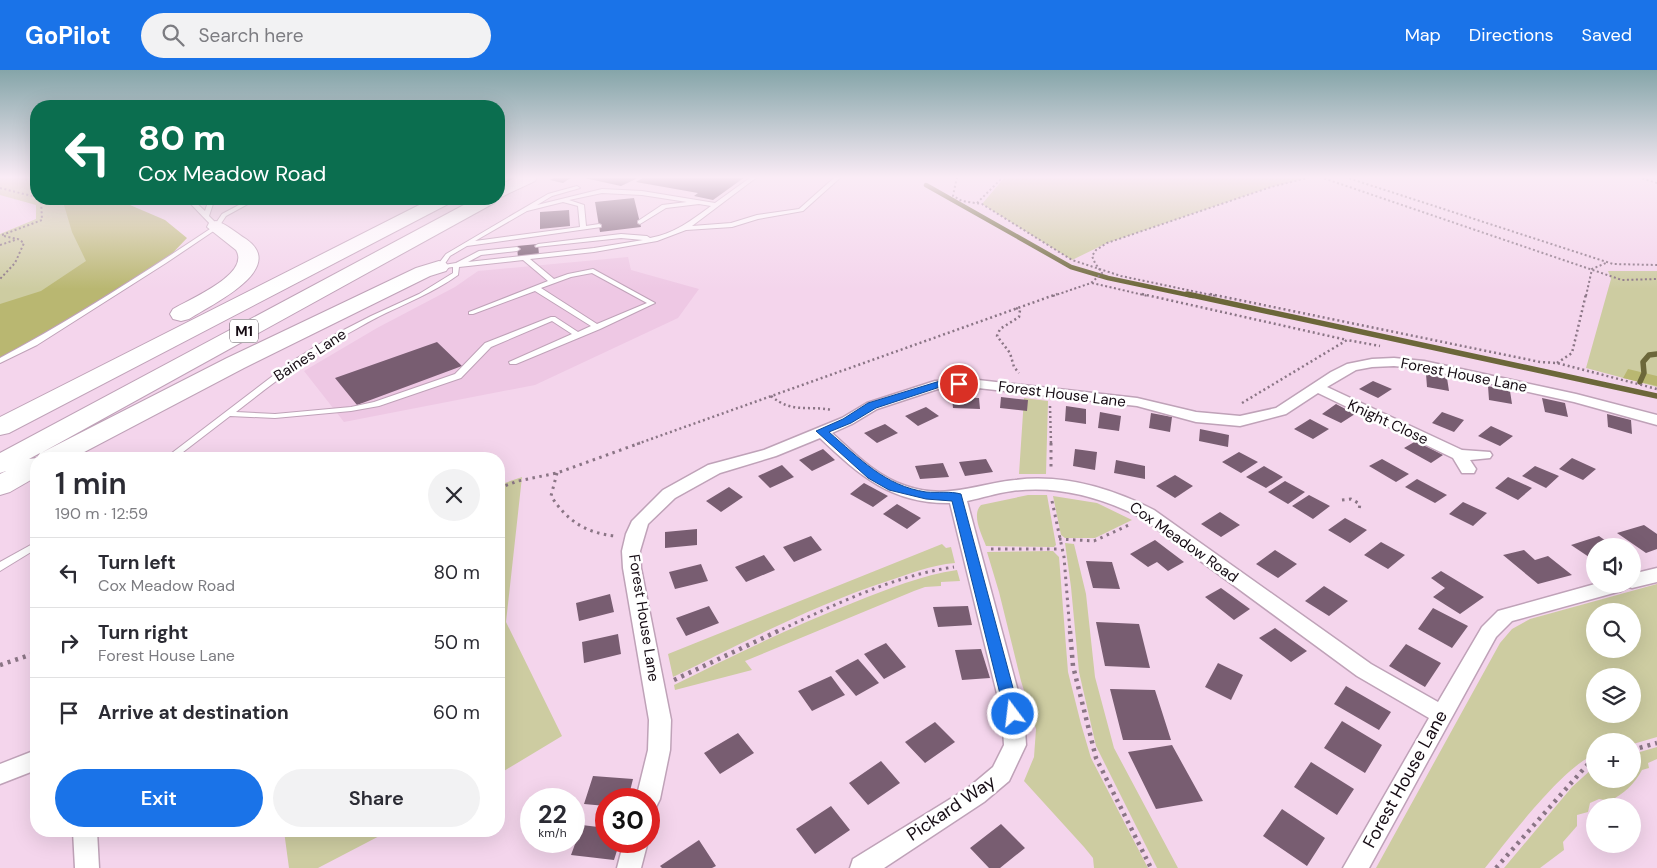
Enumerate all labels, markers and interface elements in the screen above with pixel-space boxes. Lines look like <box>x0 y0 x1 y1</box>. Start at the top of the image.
search box <box>141 13 491 58</box>
text: GoPilot <box>25 20 111 51</box>
icon: search <box>159 21 187 49</box>
text: Search here <box>199 23 303 48</box>
text: Map <box>1405 23 1441 47</box>
text: Directions <box>1469 23 1554 47</box>
text: Saved <box>1582 23 1632 47</box>
text: 80 m <box>138 115 226 161</box>
icon: left <box>55 120 120 185</box>
text: Cox Meadow Road <box>138 159 326 188</box>
road number: M1 <box>230 320 258 342</box>
street label: Baines Lane <box>270 324 350 386</box>
street label: Forest House Lane <box>1399 353 1529 397</box>
pin <box>938 363 980 405</box>
icon: arrive <box>945 370 973 398</box>
street label: Forest House Lane <box>997 376 1127 412</box>
street label: Knight Close <box>1344 395 1432 449</box>
text: 1 min <box>55 464 127 503</box>
button: close <box>428 469 480 521</box>
street label: Cox Meadow Road <box>1126 497 1242 587</box>
text: 190 m · 12:59 <box>55 503 148 524</box>
map controls <box>1586 538 1641 853</box>
button: sound <box>1586 538 1641 593</box>
text: Turn left <box>98 550 176 575</box>
street label: Forest House Lane <box>624 553 664 683</box>
icon: left <box>55 559 83 587</box>
text: 80 m <box>433 560 480 585</box>
text: Cox Meadow Road <box>98 575 235 596</box>
button: search <box>1586 603 1641 658</box>
text: Turn right <box>98 620 188 645</box>
icon: right <box>55 629 83 657</box>
text: 50 m <box>433 630 480 655</box>
text: Forest House Lane <box>98 645 235 666</box>
button: layers <box>1586 668 1641 723</box>
position arrow <box>986 687 1038 739</box>
icon: arrive <box>55 699 83 727</box>
text: Arrive at destination <box>98 700 289 725</box>
text: 60 m <box>433 700 480 725</box>
street label: Forest House Lane <box>1357 706 1453 852</box>
button: + <box>1586 733 1641 788</box>
button: Exit <box>55 769 263 827</box>
button: Share <box>273 769 480 827</box>
street label: Pickard Way <box>902 769 1000 847</box>
speed limit sign: 30 <box>595 788 660 853</box>
text: 22 <box>538 798 567 831</box>
button: − <box>1586 798 1641 853</box>
text: km/h <box>538 825 567 841</box>

